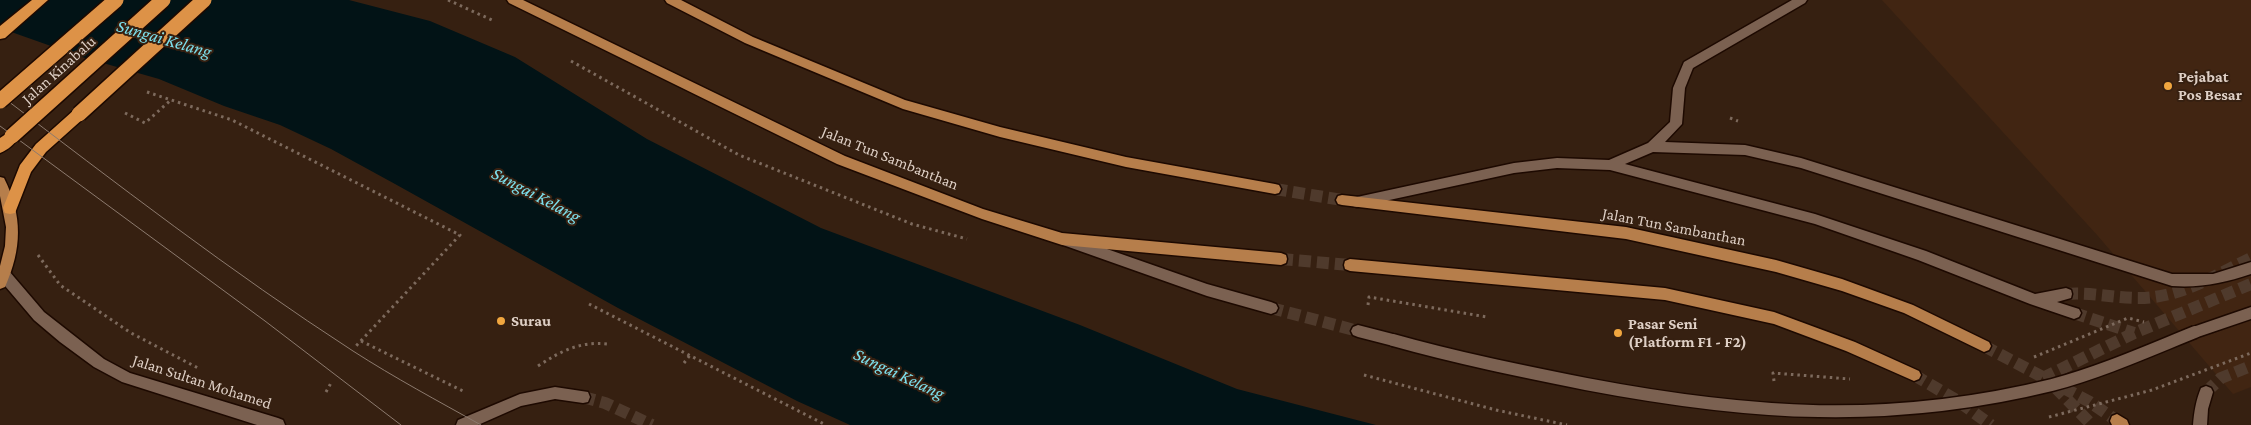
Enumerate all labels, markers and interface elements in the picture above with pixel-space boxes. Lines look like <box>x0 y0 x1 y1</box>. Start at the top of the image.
water label: Sungai Kelang <box>114 15 214 63</box>
street label: Jalan Kinabalu <box>18 32 100 108</box>
place label: Pejabat Pos Besar <box>2178 67 2242 105</box>
marker: Pejabat Pos Besar <box>2162 80 2174 92</box>
street label: Jalan Tun Sambanthan <box>819 122 961 194</box>
water label: Sungai Kelang <box>488 162 584 228</box>
street label: Jalan Tun Sambanthan <box>1601 204 1747 250</box>
place label: Surau <box>511 311 551 331</box>
place label: Pasar Seni (Platform F1 - F2) <box>1628 314 1747 352</box>
marker: Surau <box>495 315 507 327</box>
marker: Pasar Seni (Platform F1 - F2) <box>1612 327 1624 339</box>
water label: Sungai Kelang <box>850 344 948 404</box>
street label: Jalan Sultan Mohamed <box>130 350 274 414</box>

